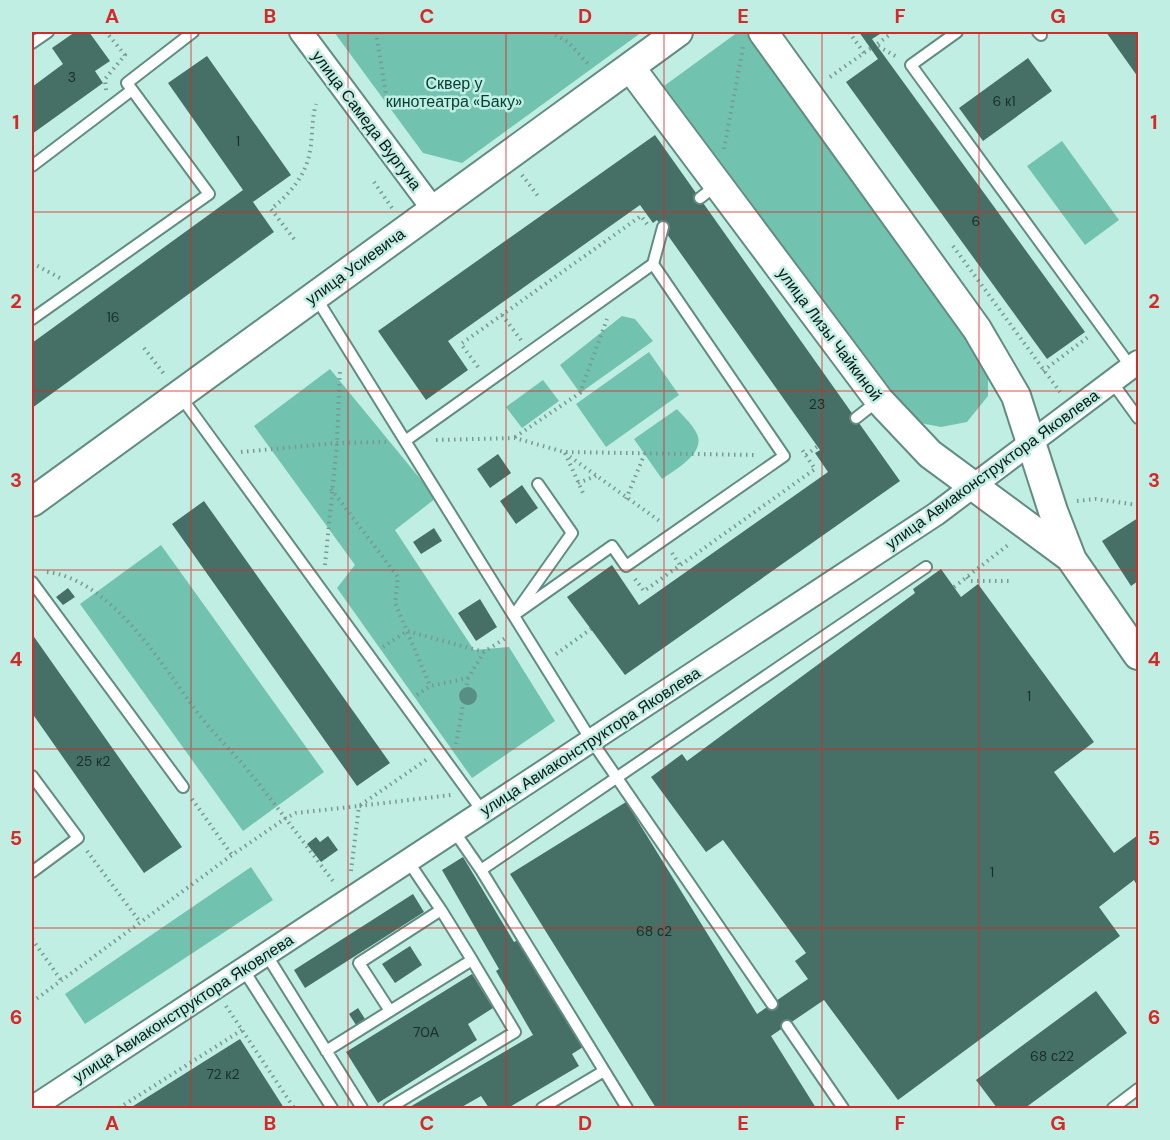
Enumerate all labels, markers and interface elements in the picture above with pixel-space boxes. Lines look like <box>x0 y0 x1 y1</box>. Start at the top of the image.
text: A <box>105 3 119 29</box>
text: B <box>264 3 276 29</box>
text: C <box>420 3 434 29</box>
text: D <box>578 3 592 29</box>
text: E <box>737 3 749 29</box>
text: F <box>894 3 906 29</box>
text: G <box>1050 3 1066 29</box>
street label: улица Самеда Вургуна <box>307 46 426 194</box>
house number: 3 <box>68 68 76 86</box>
park label: Сквер у кинотеатра «Баку» <box>386 73 522 112</box>
house number: 6 к1 <box>992 92 1016 110</box>
text: 1 <box>12 109 20 135</box>
text: 1 <box>1150 109 1158 135</box>
house number: 1 <box>236 132 240 150</box>
house number: 6 <box>972 212 980 230</box>
street label: улица Усиевича <box>301 223 409 310</box>
street label: улица Лизы Чайкиной <box>773 263 887 405</box>
text: 2 <box>10 288 22 314</box>
text: 2 <box>1148 288 1160 314</box>
house number: 16 <box>106 308 120 326</box>
street label: улица Авиаконструктора Яковлева <box>881 385 1103 554</box>
house number: 23 <box>809 395 825 413</box>
text: 3 <box>10 467 22 493</box>
text: 3 <box>1148 467 1160 493</box>
text: 4 <box>10 646 23 672</box>
text: 4 <box>1148 646 1161 672</box>
street label: улица Авиаконструктора Яковлева <box>476 662 705 821</box>
house number: 1 <box>1027 687 1031 705</box>
house number: 25 к2 <box>76 752 110 770</box>
text: 5 <box>10 825 22 851</box>
text: 5 <box>1148 825 1160 851</box>
house number: 1 <box>990 863 994 881</box>
house number: 68 с2 <box>636 922 672 940</box>
street label: улица Авиаконструктора Яковлева <box>69 929 298 1088</box>
text: 6 <box>10 1004 22 1030</box>
text: 6 <box>1148 1004 1160 1030</box>
house number: 70А <box>413 1023 440 1041</box>
house number: 68 с22 <box>1030 1047 1074 1065</box>
house number: 72 к2 <box>206 1065 240 1083</box>
text: A <box>105 1110 119 1136</box>
text: B <box>264 1110 276 1136</box>
text: C <box>420 1110 434 1136</box>
text: D <box>578 1110 592 1136</box>
text: E <box>737 1110 749 1136</box>
text: F <box>894 1110 906 1136</box>
text: G <box>1050 1110 1066 1136</box>

